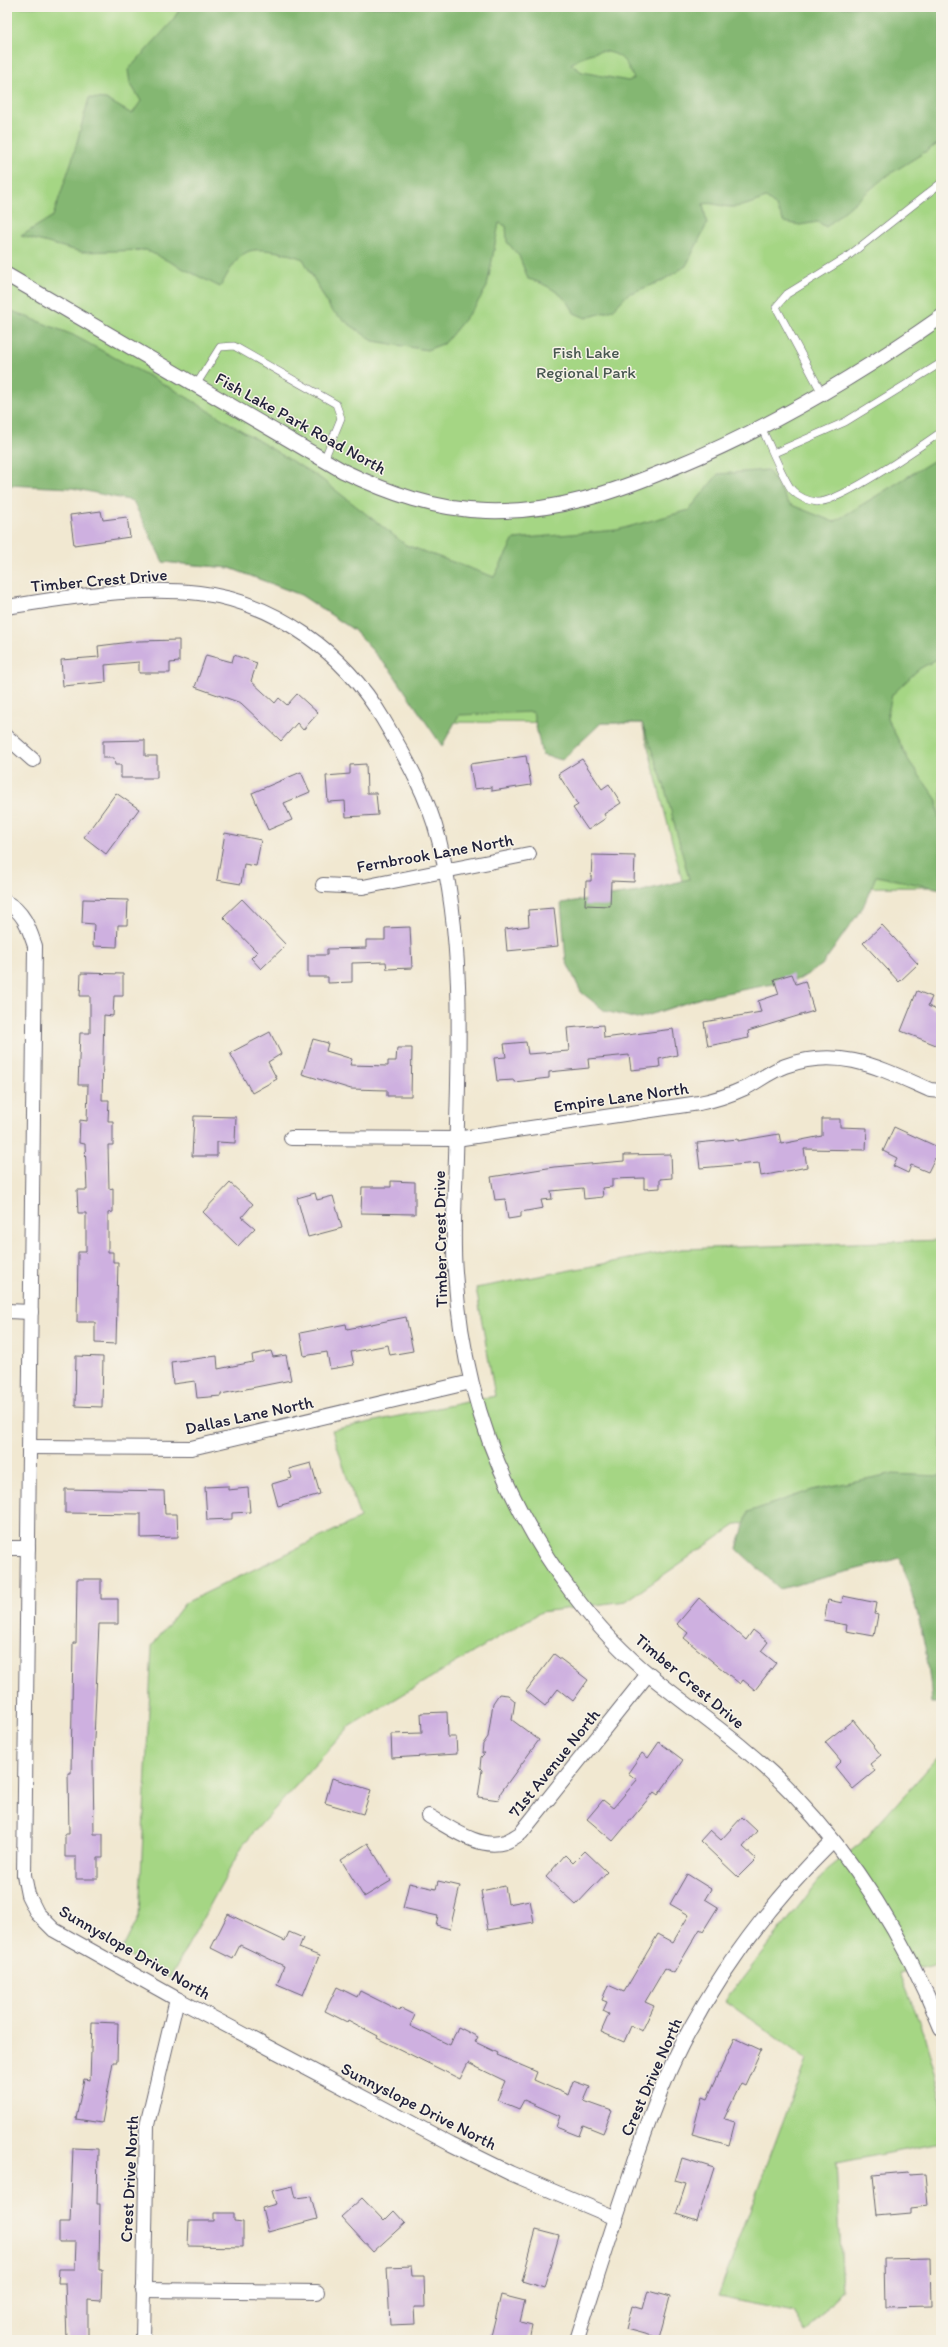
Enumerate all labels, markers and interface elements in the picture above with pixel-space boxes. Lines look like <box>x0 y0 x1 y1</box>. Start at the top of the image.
park label: Fish Lake Regional Park <box>536 342 636 382</box>
street label: Fish Lake Park Road North <box>212 368 390 478</box>
street label: Timber Crest Drive <box>30 564 168 596</box>
street label: Fernbrook Lane North <box>355 829 515 877</box>
street label: Empire Lane North <box>552 1078 691 1116</box>
street label: Timber Crest Drive <box>429 1170 451 1308</box>
street label: Dallas Lane North <box>183 1391 316 1438</box>
street label: Timber Crest Drive <box>631 1629 749 1733</box>
street label: 71st Avenue North <box>504 1704 604 1821</box>
street label: Sunnyslope Drive North <box>56 1900 215 2004</box>
street label: Crest Drive North <box>616 2015 686 2139</box>
street label: Sunnyslope Drive North <box>338 2058 500 2154</box>
street label: Crest Drive North <box>116 2115 142 2243</box>

